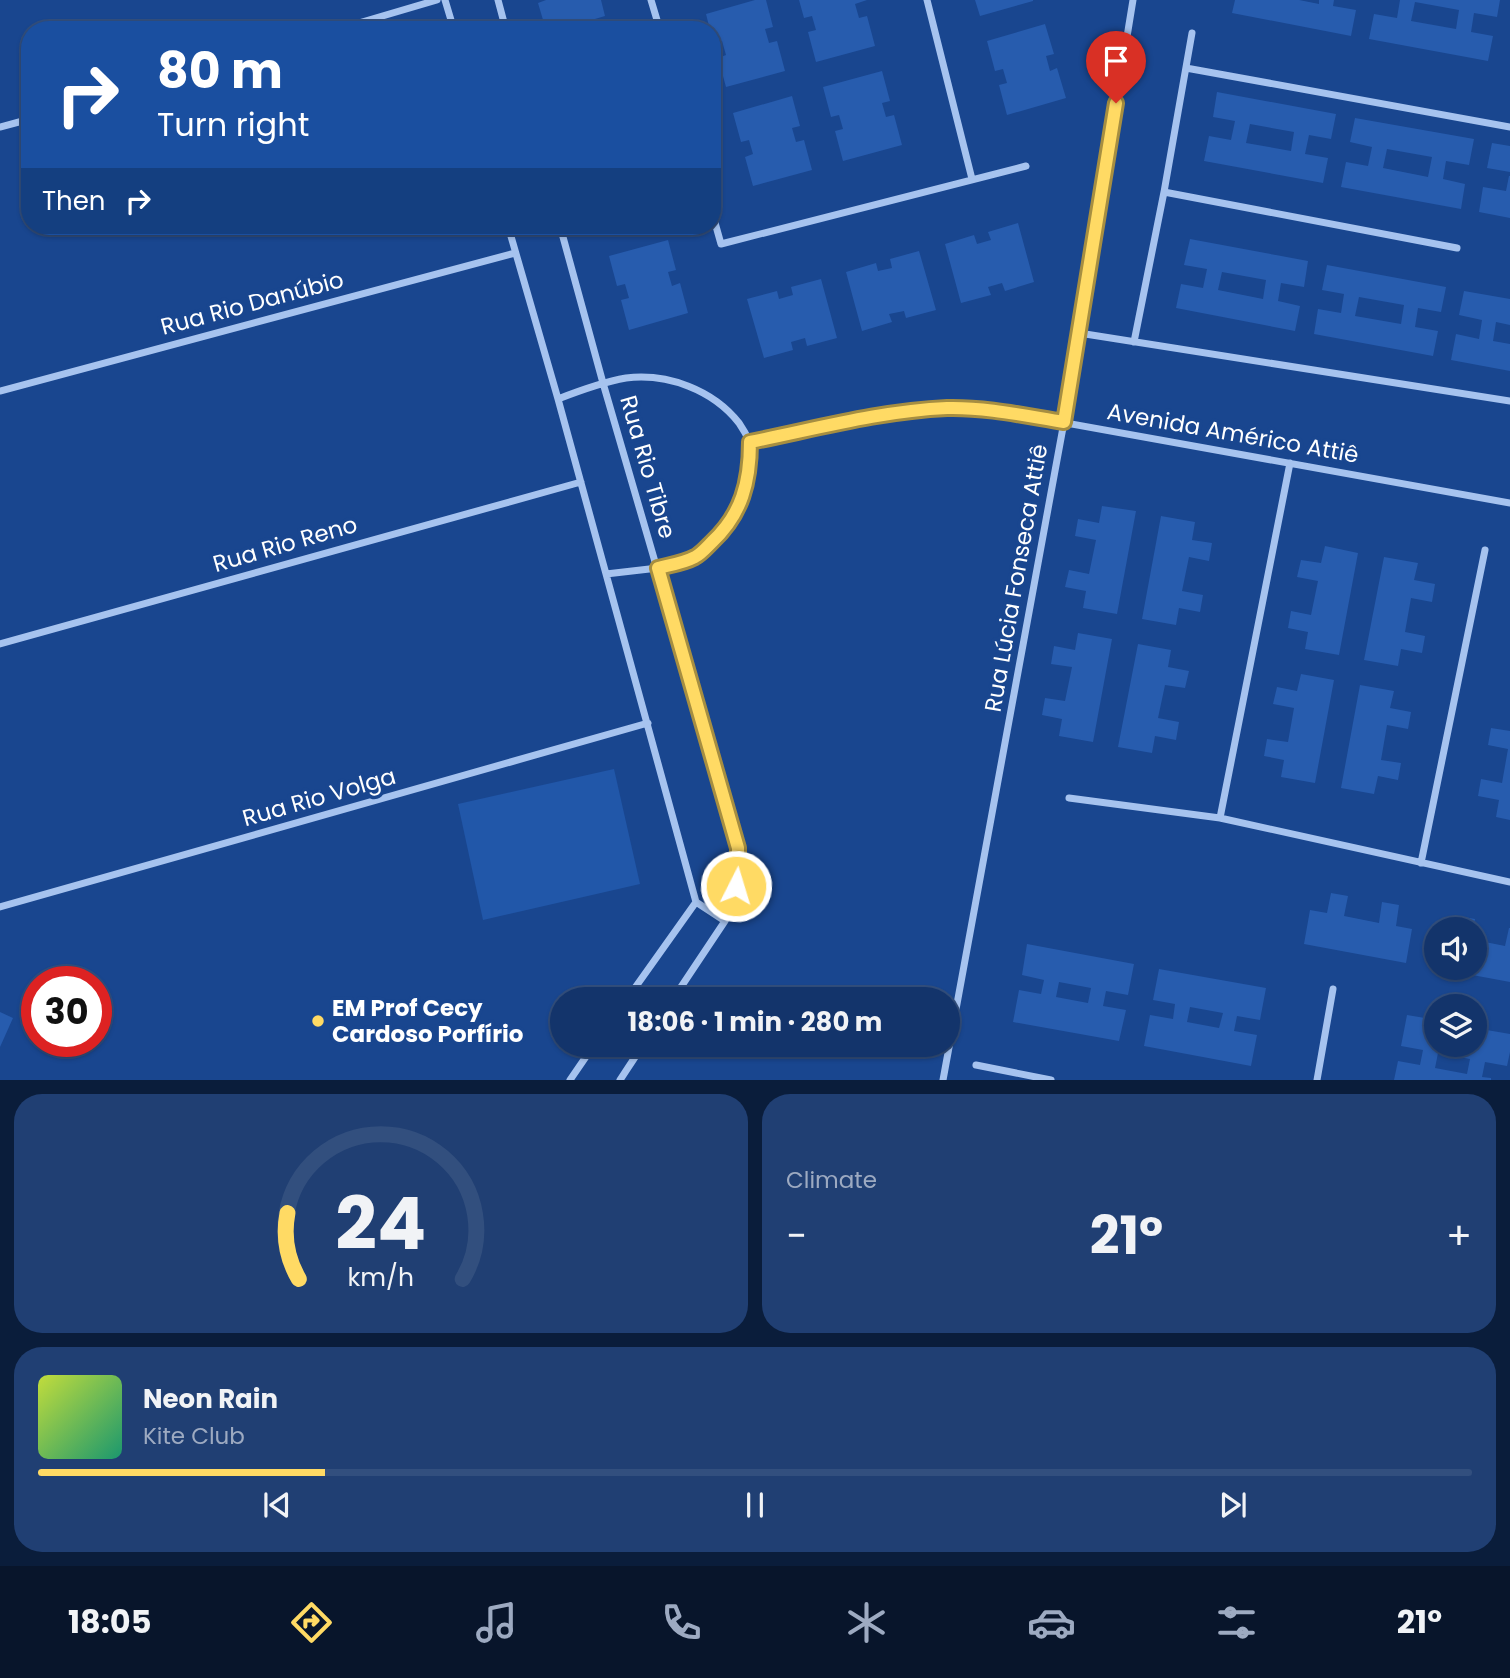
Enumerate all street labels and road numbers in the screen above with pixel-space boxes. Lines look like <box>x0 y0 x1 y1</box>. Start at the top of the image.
street label: Rua Rio Danúbio <box>157 263 347 343</box>
street label: Rua Rio Tibre <box>612 392 684 542</box>
street label: Avenida Américo Attiê <box>1105 395 1361 471</box>
street label: Rua Lúcia Fonseca Attiê <box>977 442 1055 714</box>
street label: Rua Rio Reno <box>209 508 361 580</box>
street label: Rua Rio Volga <box>239 760 399 834</box>

